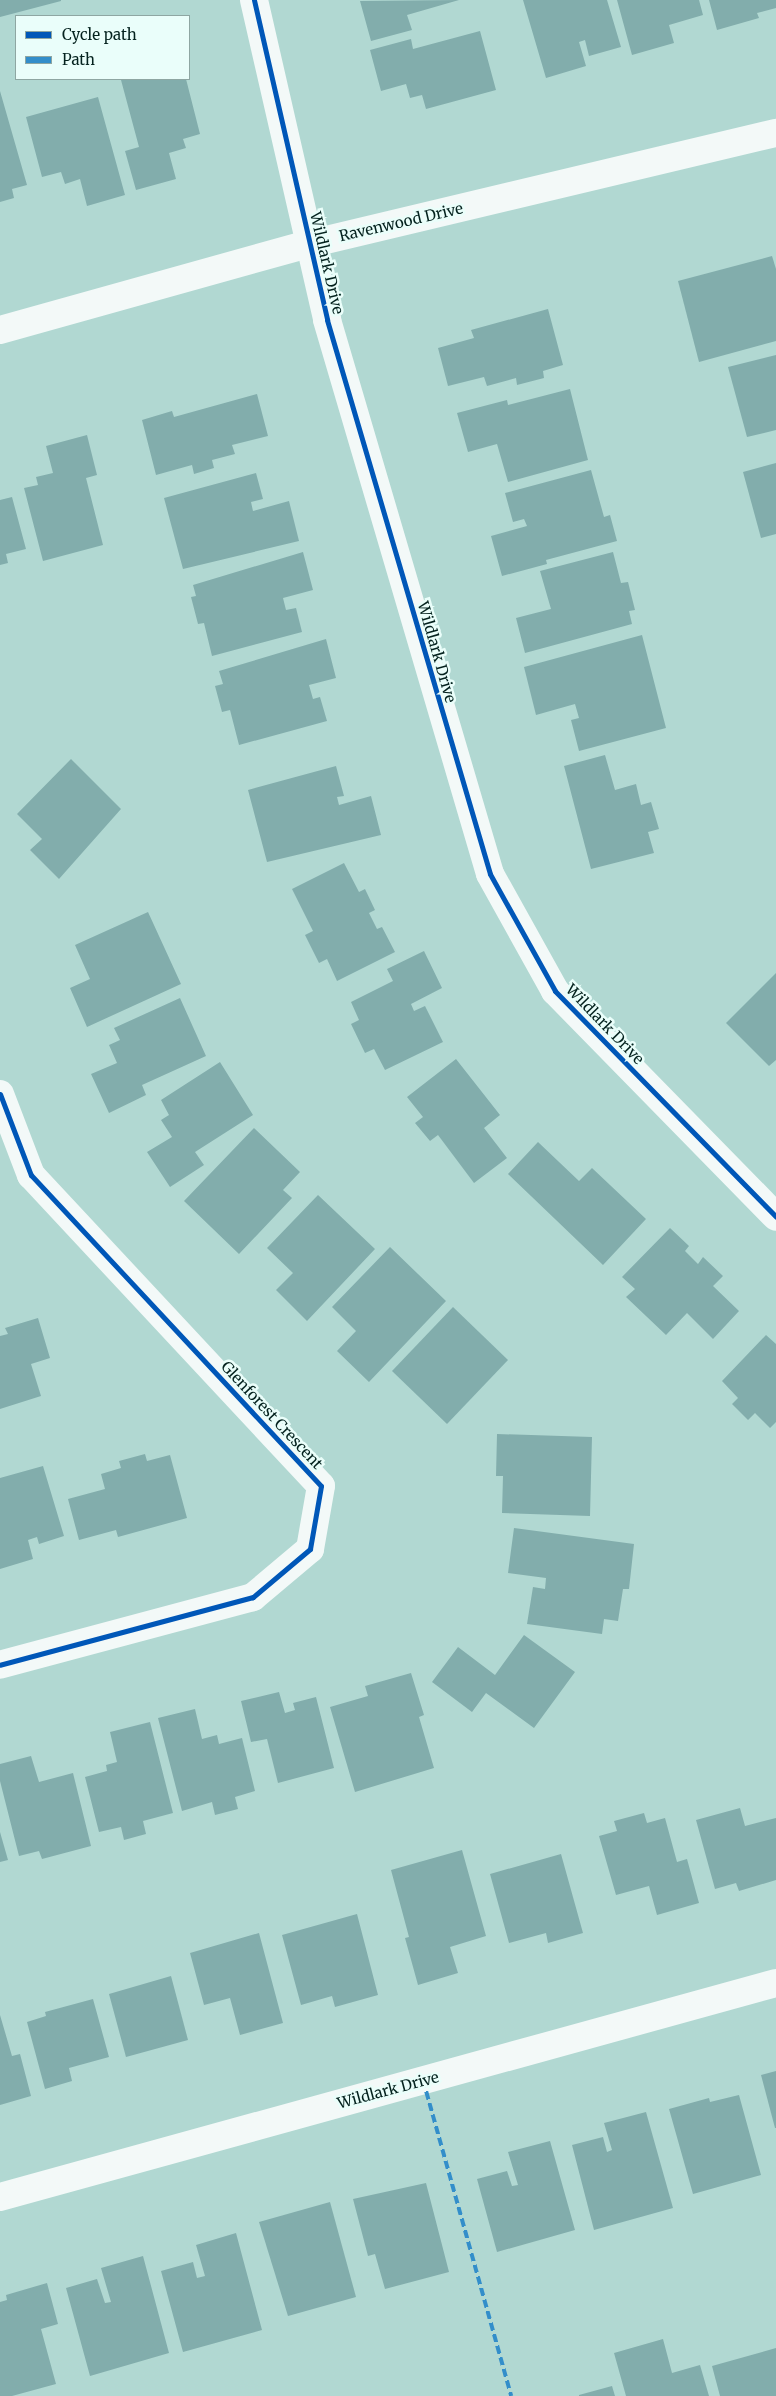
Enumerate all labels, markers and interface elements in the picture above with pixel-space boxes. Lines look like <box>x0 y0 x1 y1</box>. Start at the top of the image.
legend <box>15 15 190 80</box>
text: Cycle path <box>62 25 137 44</box>
text: Path <box>62 50 95 69</box>
street label: Ravenwood Drive <box>337 199 465 245</box>
street label: Wildlark Drive <box>306 210 348 316</box>
street label: Wildlark Drive <box>414 599 460 705</box>
street label: Wildlark Drive <box>562 980 648 1068</box>
street label: Glenforest Crescent <box>217 1357 327 1473</box>
street label: Wildlark Drive <box>335 2068 441 2112</box>

